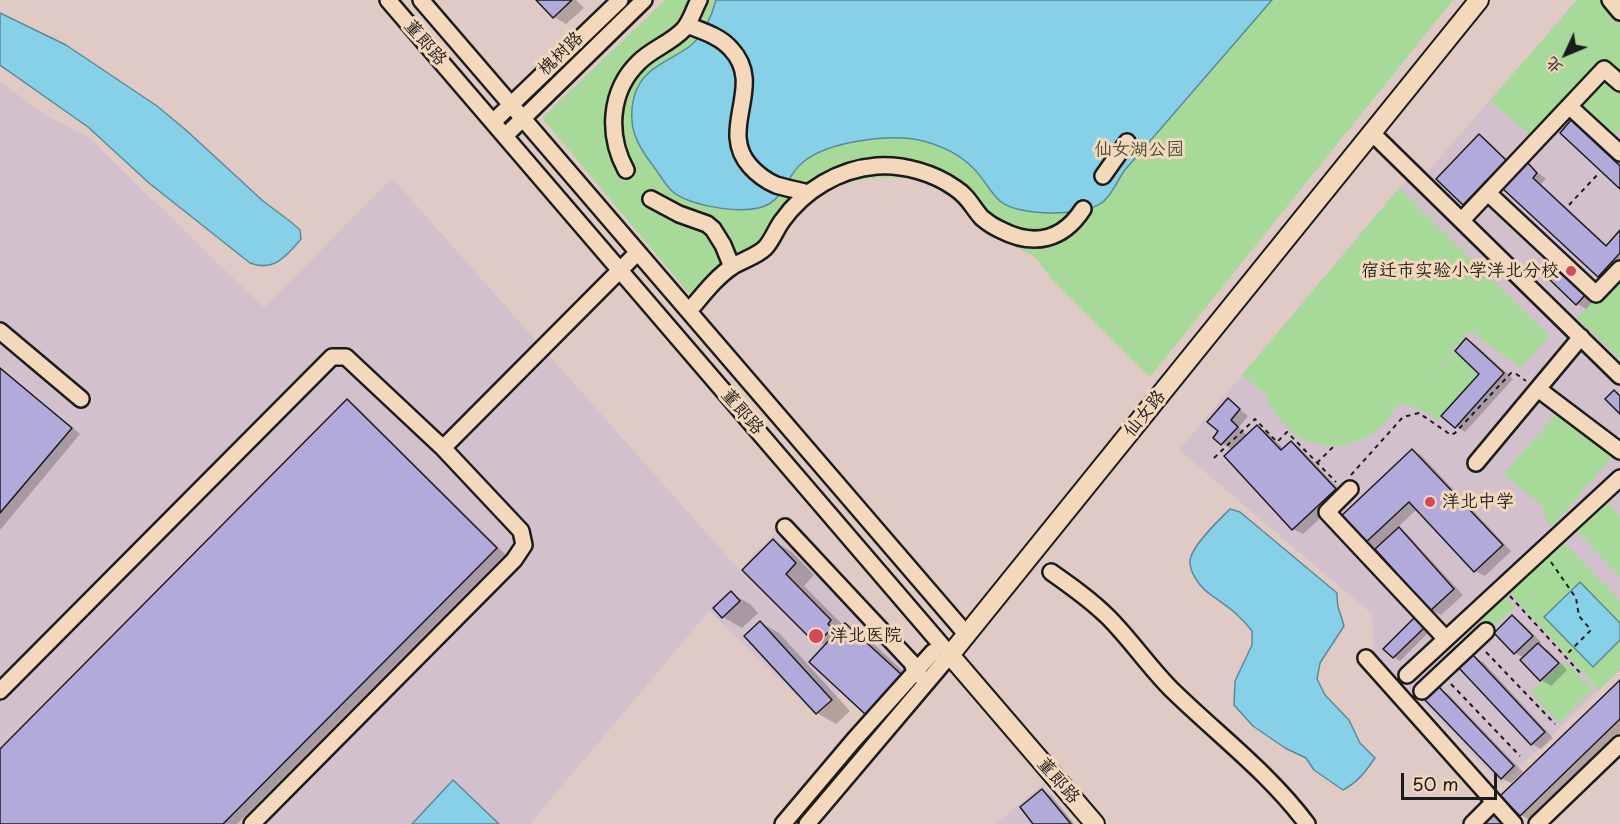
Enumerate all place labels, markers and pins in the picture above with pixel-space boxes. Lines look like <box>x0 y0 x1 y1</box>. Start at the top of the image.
place label: 宿迁市实验小学洋北分校 <box>1361 260 1559 282</box>
marker: 宿迁市实验小学洋北分校 <box>1564 264 1578 278</box>
place label: 洋北中学 <box>1442 491 1514 513</box>
marker: 洋北中学 <box>1423 495 1437 509</box>
place label: 洋北医院 <box>830 625 902 647</box>
marker: 洋北医院 <box>807 627 825 645</box>

